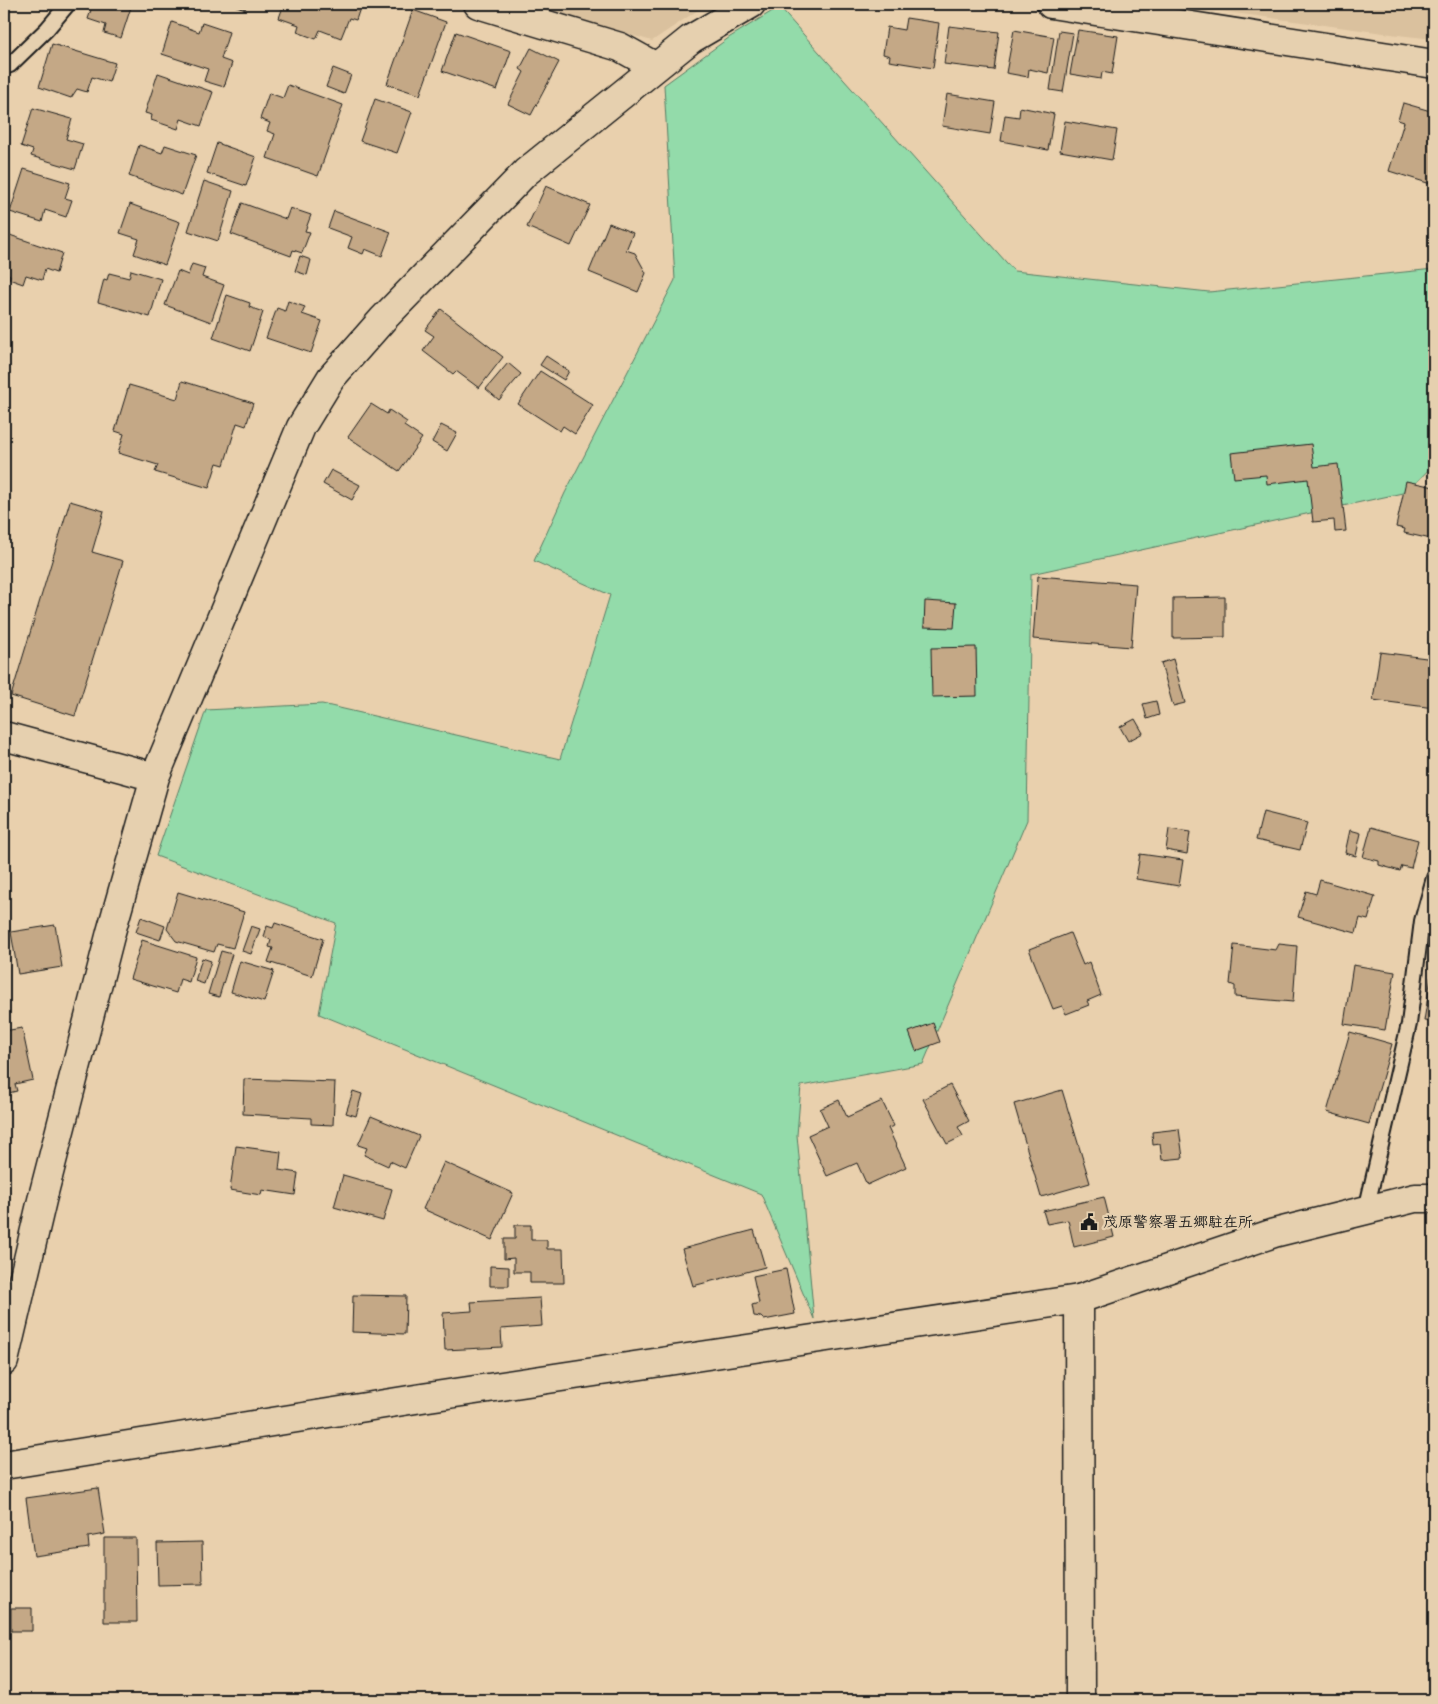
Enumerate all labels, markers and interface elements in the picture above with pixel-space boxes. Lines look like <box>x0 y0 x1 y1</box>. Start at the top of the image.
public building icon: 茂原警察署五郷駐在所 <box>1079 1212 1099 1232</box>
place label: 茂原警察署五郷駐在所 <box>1103 1212 1253 1233</box>

